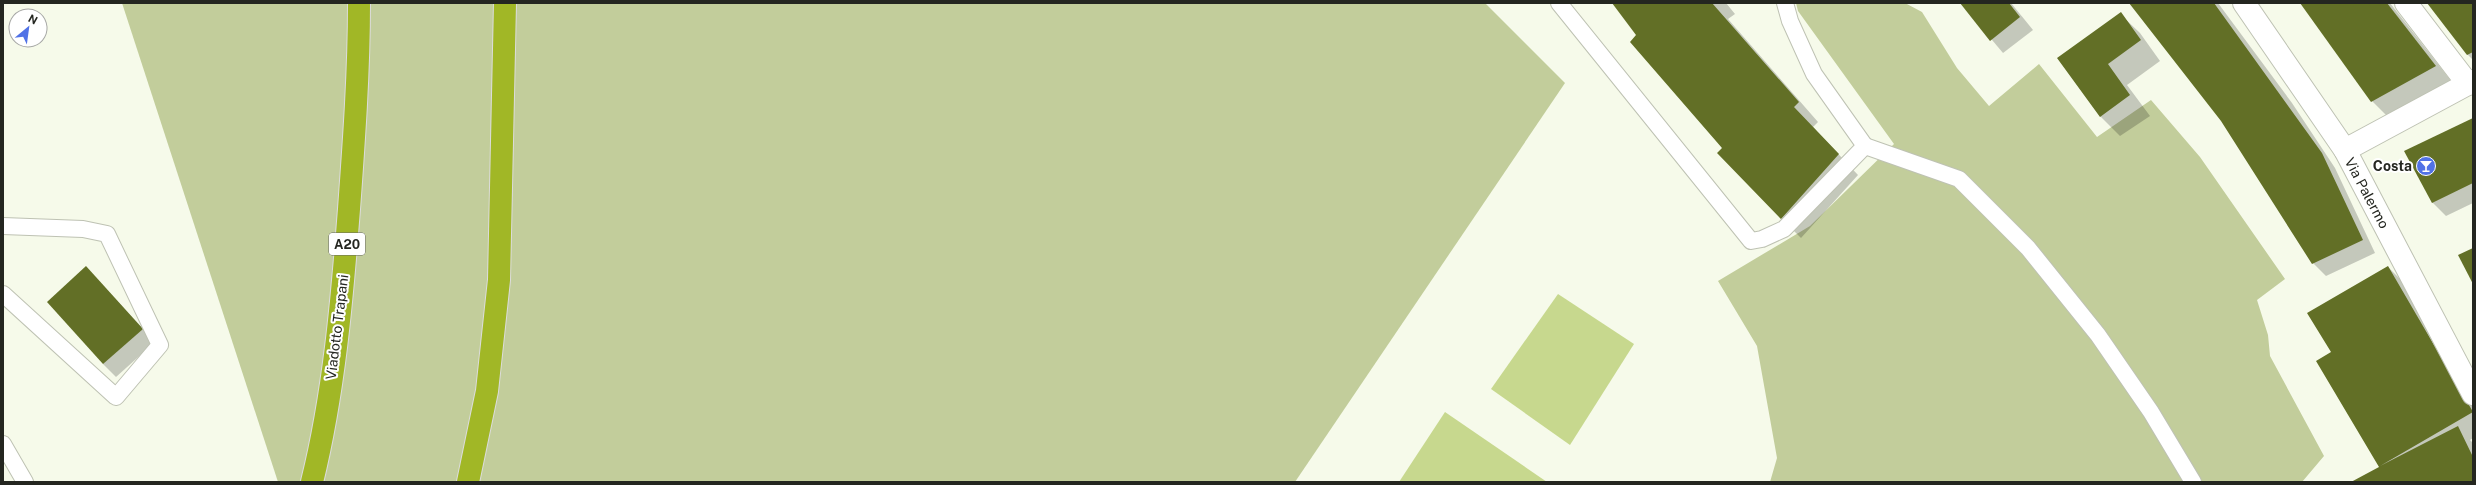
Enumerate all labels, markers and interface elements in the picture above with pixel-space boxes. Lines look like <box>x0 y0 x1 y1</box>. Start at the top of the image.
north arrow <box>8 8 48 48</box>
text: N <box>26 12 40 27</box>
street label: Via Palermo <box>2342 155 2392 231</box>
bar icon: Costa <box>2415 155 2437 177</box>
place label: Costa <box>2373 158 2412 174</box>
road number: A20 <box>329 233 365 255</box>
street label: Viadotto Trapani <box>323 273 351 381</box>

